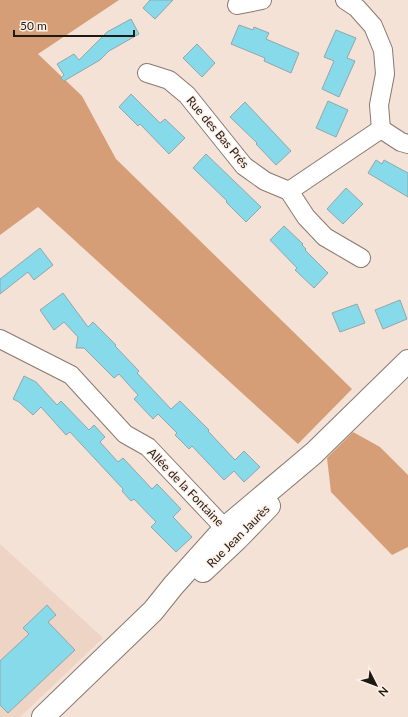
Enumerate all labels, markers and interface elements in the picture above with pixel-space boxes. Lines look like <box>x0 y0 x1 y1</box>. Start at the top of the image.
scale bar <box>14 12 134 38</box>
text: 50 m <box>20 18 47 33</box>
street label: Rue des Bas Prés <box>184 93 252 171</box>
street label: Allée de la Fontaine <box>145 445 227 529</box>
street label: Rue Jean Jaurès <box>203 501 273 571</box>
north arrow <box>356 665 396 705</box>
text: N <box>376 685 391 700</box>

